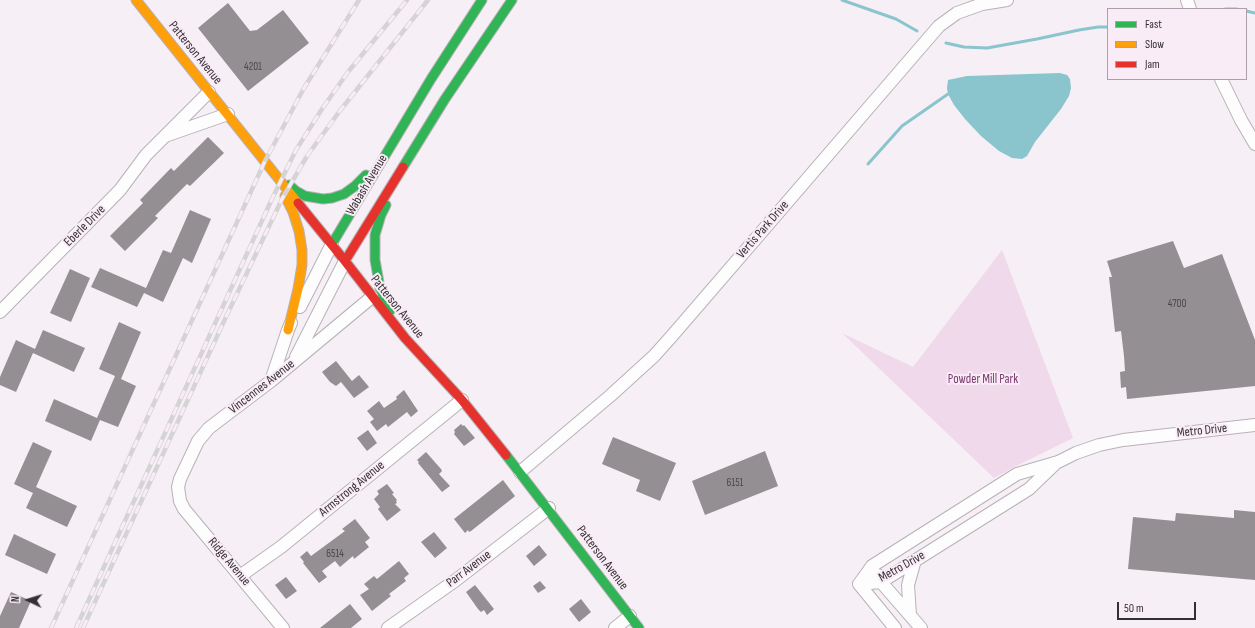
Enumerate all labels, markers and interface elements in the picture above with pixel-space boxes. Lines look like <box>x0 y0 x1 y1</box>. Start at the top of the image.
legend <box>1107 8 1247 80</box>
text: Fast <box>1145 17 1162 32</box>
street label: Patterson Avenue <box>165 18 225 88</box>
text: Slow <box>1145 37 1164 52</box>
text: Jam <box>1145 57 1160 72</box>
house number: 4201 <box>244 60 262 74</box>
street label: Wabash Avenue <box>343 152 391 218</box>
street label: Vertis Park Drive <box>734 198 792 262</box>
street label: Eberle Drive <box>61 202 109 250</box>
street label: Patterson Avenue <box>367 272 427 342</box>
house number: 4700 <box>1168 297 1186 311</box>
street label: Vincennes Avenue <box>226 357 298 417</box>
park label: Powder Mill Park <box>948 372 1018 388</box>
street label: Metro Drive <box>1176 421 1228 441</box>
street label: Armstrong Avenue <box>316 458 388 520</box>
house number: 6151 <box>727 476 743 490</box>
street label: Patterson Avenue <box>573 523 631 593</box>
street label: Ridge Avenue <box>204 535 254 589</box>
house number: 6514 <box>326 547 344 561</box>
street label: Parr Avenue <box>444 547 494 591</box>
street label: Metro Drive <box>876 548 928 586</box>
north arrow <box>8 580 48 620</box>
scale bar <box>1119 594 1198 620</box>
text: N <box>9 596 22 603</box>
text: 50 m <box>1124 601 1144 616</box>

